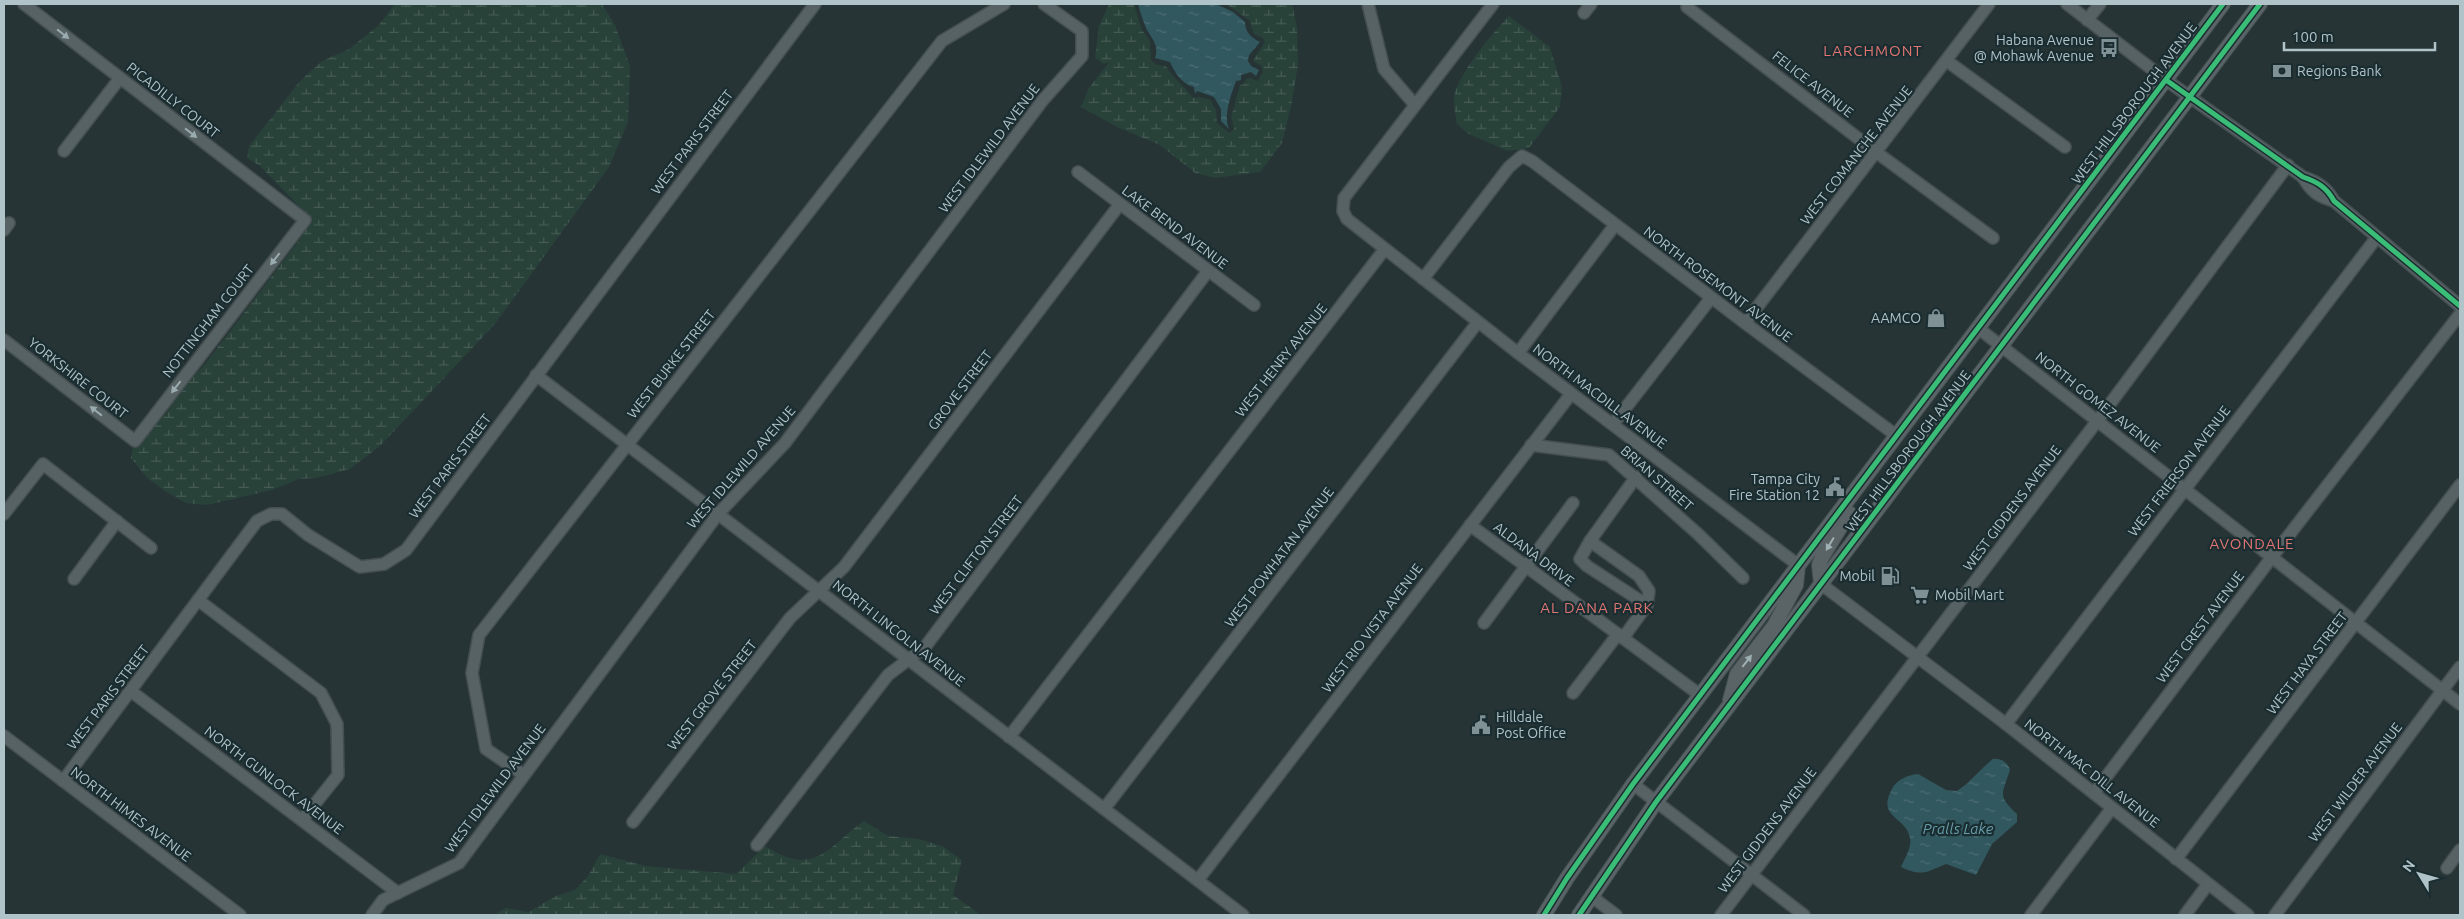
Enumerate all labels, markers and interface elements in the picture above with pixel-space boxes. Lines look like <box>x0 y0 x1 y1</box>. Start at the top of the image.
street label: WEST HILLSBOROUGH AVENUE <box>2068 19 2200 187</box>
scale bar <box>2284 20 2435 52</box>
one-way arrow <box>56 28 69 39</box>
text: 100 m <box>2292 28 2334 45</box>
place label: Habana Avenue @ Mohawk Avenue <box>1974 32 2094 64</box>
bus stop icon: Habana Avenue @ Mohawk Avenue <box>2098 37 2120 59</box>
district label: LARCHMONT <box>1823 42 1923 59</box>
street label: FELICE AVENUE <box>1769 47 1857 121</box>
street label: PICADILLY COURT <box>124 59 223 141</box>
bank icon: Regions Bank <box>2271 60 2293 82</box>
place label: Regions Bank <box>2297 63 2382 79</box>
street label: WEST IDLEWILD AVENUE <box>935 80 1043 215</box>
street label: WEST COMANCHE AVENUE <box>1797 82 1915 228</box>
street label: WEST PARIS STREET <box>648 87 736 197</box>
one-way arrow <box>184 127 197 138</box>
street label: LAKE BEND AVENUE <box>1119 182 1231 272</box>
street label: NORTH ROSEMONT AVENUE <box>1641 223 1795 345</box>
one-way arrow <box>270 252 280 266</box>
street label: NOTTINGHAM COURT <box>159 261 257 381</box>
street label: WEST HENRY AVENUE <box>1232 300 1330 420</box>
street label: WEST BURKE STREET <box>624 306 718 421</box>
shop icon: AAMCO <box>1925 307 1947 329</box>
place label: AAMCO <box>1871 310 1921 326</box>
street label: YORKSHIRE COURT <box>25 334 131 422</box>
street label: NORTH MACDILL AVENUE <box>1530 340 1670 452</box>
street label: GROVE STREET <box>925 347 995 433</box>
street label: NORTH GOMEZ AVENUE <box>2032 348 2164 456</box>
street label: WEST HILLSBOROUGH AVENUE <box>1842 367 1974 535</box>
one-way arrow <box>171 380 181 394</box>
street label: WEST IDLEWILD AVENUE <box>684 402 799 531</box>
street label: WEST FRIERSON AVENUE <box>2125 402 2233 539</box>
one-way arrow <box>89 406 103 416</box>
street label: WEST PARIS STREET <box>406 411 494 521</box>
street label: BRIAN STREET <box>1617 442 1697 514</box>
street label: WEST GIDDENS AVENUE <box>1960 442 2064 574</box>
place label: Tampa City Fire Station 12 <box>1729 471 1820 503</box>
public building icon: Tampa City Fire Station 12 <box>1824 476 1846 498</box>
street label: WEST POWHATAN AVENUE <box>1221 484 1337 630</box>
street label: WEST CLIFTON STREET <box>926 492 1026 618</box>
street label: ALDANA DRIVE <box>1491 519 1577 589</box>
district label: AVONDALE <box>2210 535 2294 552</box>
one-way arrow <box>1825 537 1834 550</box>
street label: WEST RIO VISTA AVENUE <box>1318 560 1426 696</box>
fuel station icon: Mobil <box>1879 565 1901 587</box>
place label: Mobil <box>1839 568 1875 584</box>
street label: WEST CREST AVENUE <box>2153 568 2247 686</box>
street label: NORTH LINCOLN AVENUE <box>830 576 968 690</box>
supermarket icon: Mobil Mart <box>1909 584 1931 606</box>
place label: Mobil Mart <box>1935 587 2004 603</box>
district label: AL DANA PARK <box>1540 599 1654 616</box>
street label: WEST HAYA STREET <box>2263 609 2351 717</box>
street label: WEST GROVE STREET <box>664 637 760 753</box>
street label: WEST PARIS STREET <box>64 642 152 752</box>
one-way arrow <box>1741 655 1752 668</box>
place label: Hilldale Post Office <box>1496 709 1566 741</box>
public building icon: Hilldale Post Office <box>1470 714 1492 736</box>
street label: NORTH MAC DILL AVENUE <box>2021 715 2163 831</box>
street label: WEST WILDER AVENUE <box>2305 719 2405 845</box>
street label: WEST IDLEWILD AVENUE <box>441 720 549 855</box>
street label: NORTH GUNLOCK AVENUE <box>201 723 347 837</box>
street label: NORTH HIMES AVENUE <box>68 763 195 865</box>
street label: WEST GIDDENS AVENUE <box>1715 764 1819 896</box>
water label: Pralls Lake <box>1923 820 1994 837</box>
north arrow <box>2394 849 2444 899</box>
text: N <box>2399 857 2418 875</box>

